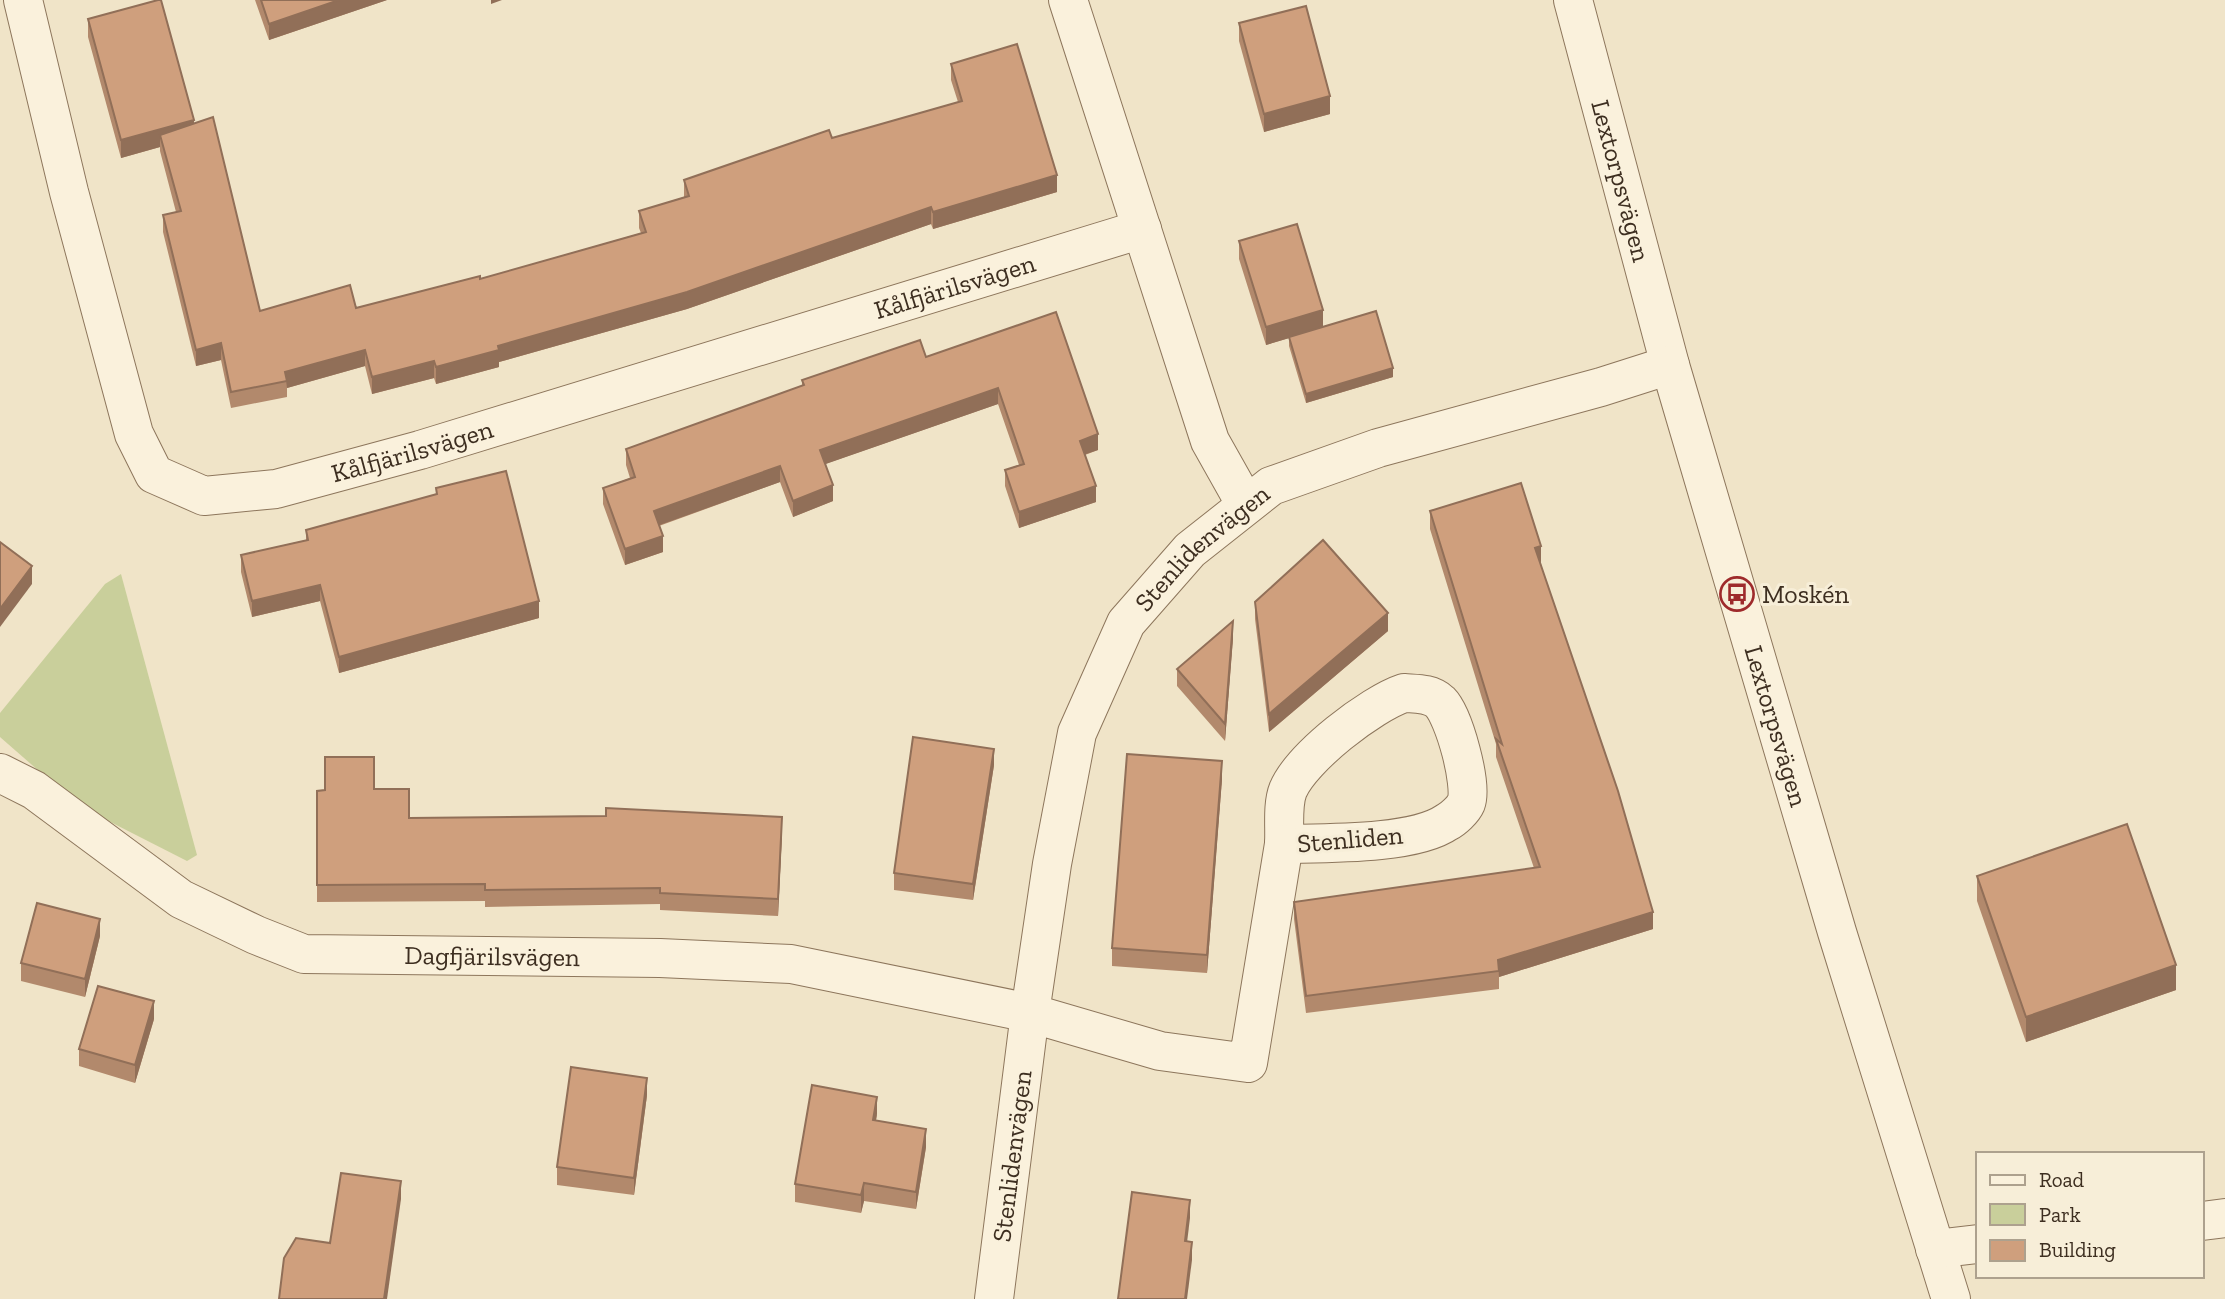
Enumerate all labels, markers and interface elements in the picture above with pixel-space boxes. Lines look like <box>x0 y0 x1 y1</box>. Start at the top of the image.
street label: Lextorpsvägen <box>1584 96 1658 265</box>
street label: Kålfjärilsvägen <box>870 247 1039 326</box>
street label: Kålfjärilsvägen <box>328 413 497 489</box>
street label: Stenlidenvägen <box>1128 477 1276 618</box>
bus stop icon: Moskén <box>1718 575 1756 613</box>
place label: Moskén <box>1762 578 1849 610</box>
street label: Lextorpsvägen <box>1737 642 1815 810</box>
street label: Stenliden <box>1296 818 1404 860</box>
street label: Dagfjärilsvägen <box>404 939 580 973</box>
street label: Stenlidenvägen <box>985 1068 1039 1244</box>
legend <box>1976 1152 2204 1278</box>
text: Road <box>2039 1167 2085 1192</box>
text: Park <box>2039 1202 2081 1227</box>
text: Building <box>2039 1237 2116 1262</box>

